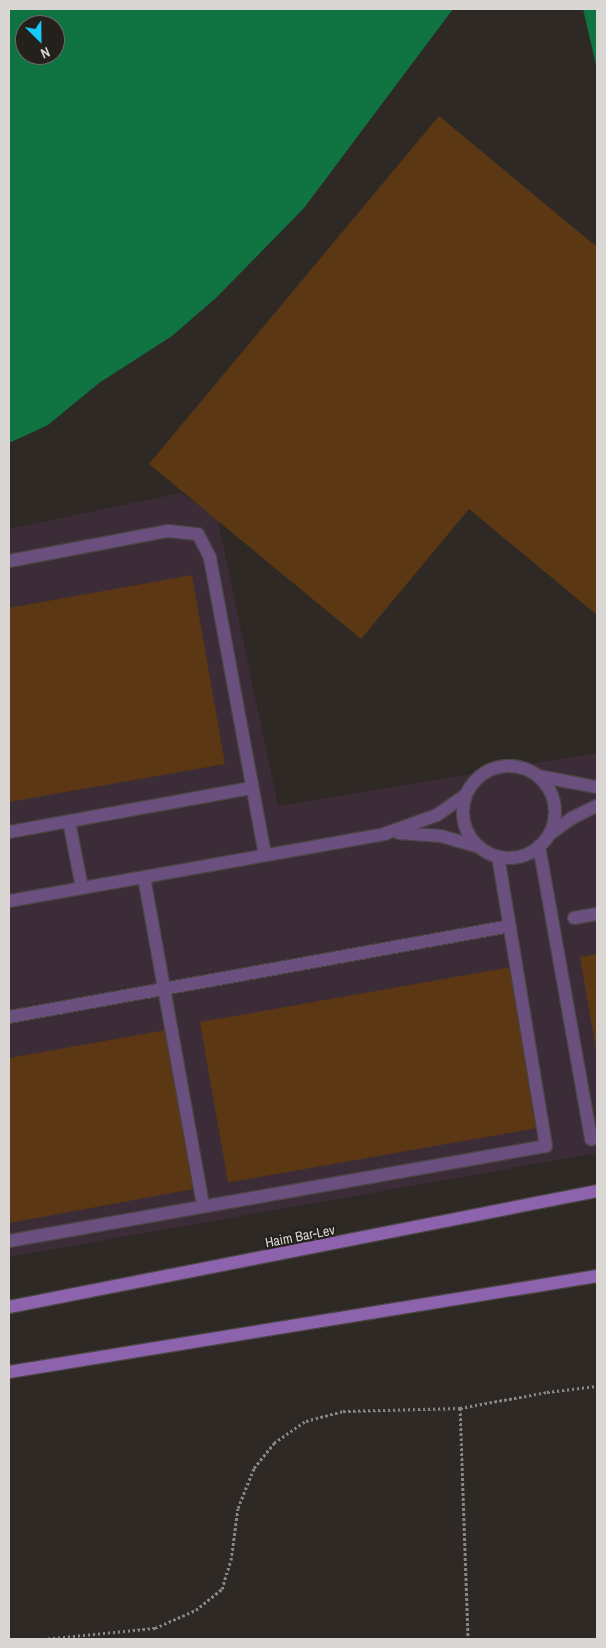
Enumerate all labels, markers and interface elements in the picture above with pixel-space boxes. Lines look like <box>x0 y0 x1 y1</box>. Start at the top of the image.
north arrow <box>15 15 65 65</box>
text: N <box>38 43 53 63</box>
street label: Haim Bar-Lev <box>264 1221 336 1251</box>

